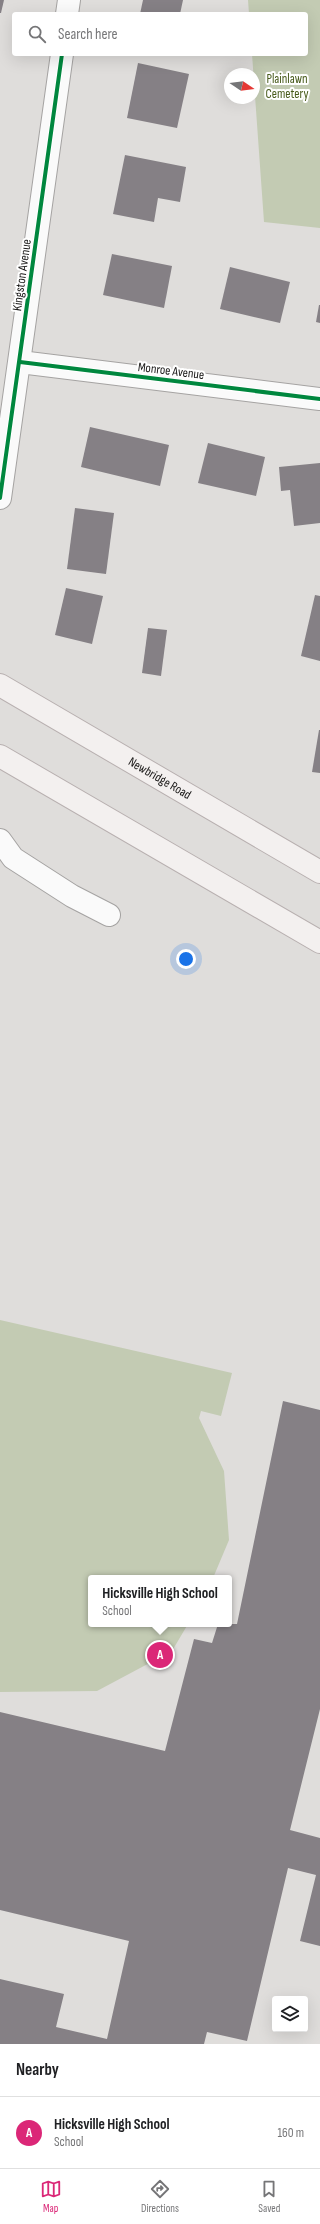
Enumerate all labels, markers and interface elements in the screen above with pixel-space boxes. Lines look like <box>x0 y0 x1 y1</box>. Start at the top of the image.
search box <box>12 12 308 56</box>
icon: search <box>26 23 48 45</box>
text: Search here <box>58 25 118 44</box>
north arrow <box>224 68 260 104</box>
park label: Plainlawn Cemetery <box>266 71 308 102</box>
street label: Kingston Avenue <box>9 238 35 312</box>
street label: Monroe Avenue <box>137 359 205 383</box>
street label: Newbridge Road <box>125 754 194 803</box>
your location <box>176 949 196 969</box>
popup <box>88 1575 232 1627</box>
text: Hicksville High School <box>102 1584 218 1603</box>
text: School <box>102 1603 132 1619</box>
pin: A <box>147 1640 173 1670</box>
map controls <box>272 1996 308 2032</box>
button: layers <box>272 1996 308 2032</box>
text: Nearby <box>16 2060 59 2080</box>
text: Hicksville High School <box>54 2115 170 2134</box>
text: A <box>26 2125 32 2141</box>
text: 160 m <box>278 2125 304 2141</box>
text: School <box>54 2134 84 2150</box>
tab: Map <box>40 2178 62 2215</box>
tab: Directions <box>141 2178 179 2215</box>
tab: Saved <box>258 2178 280 2215</box>

